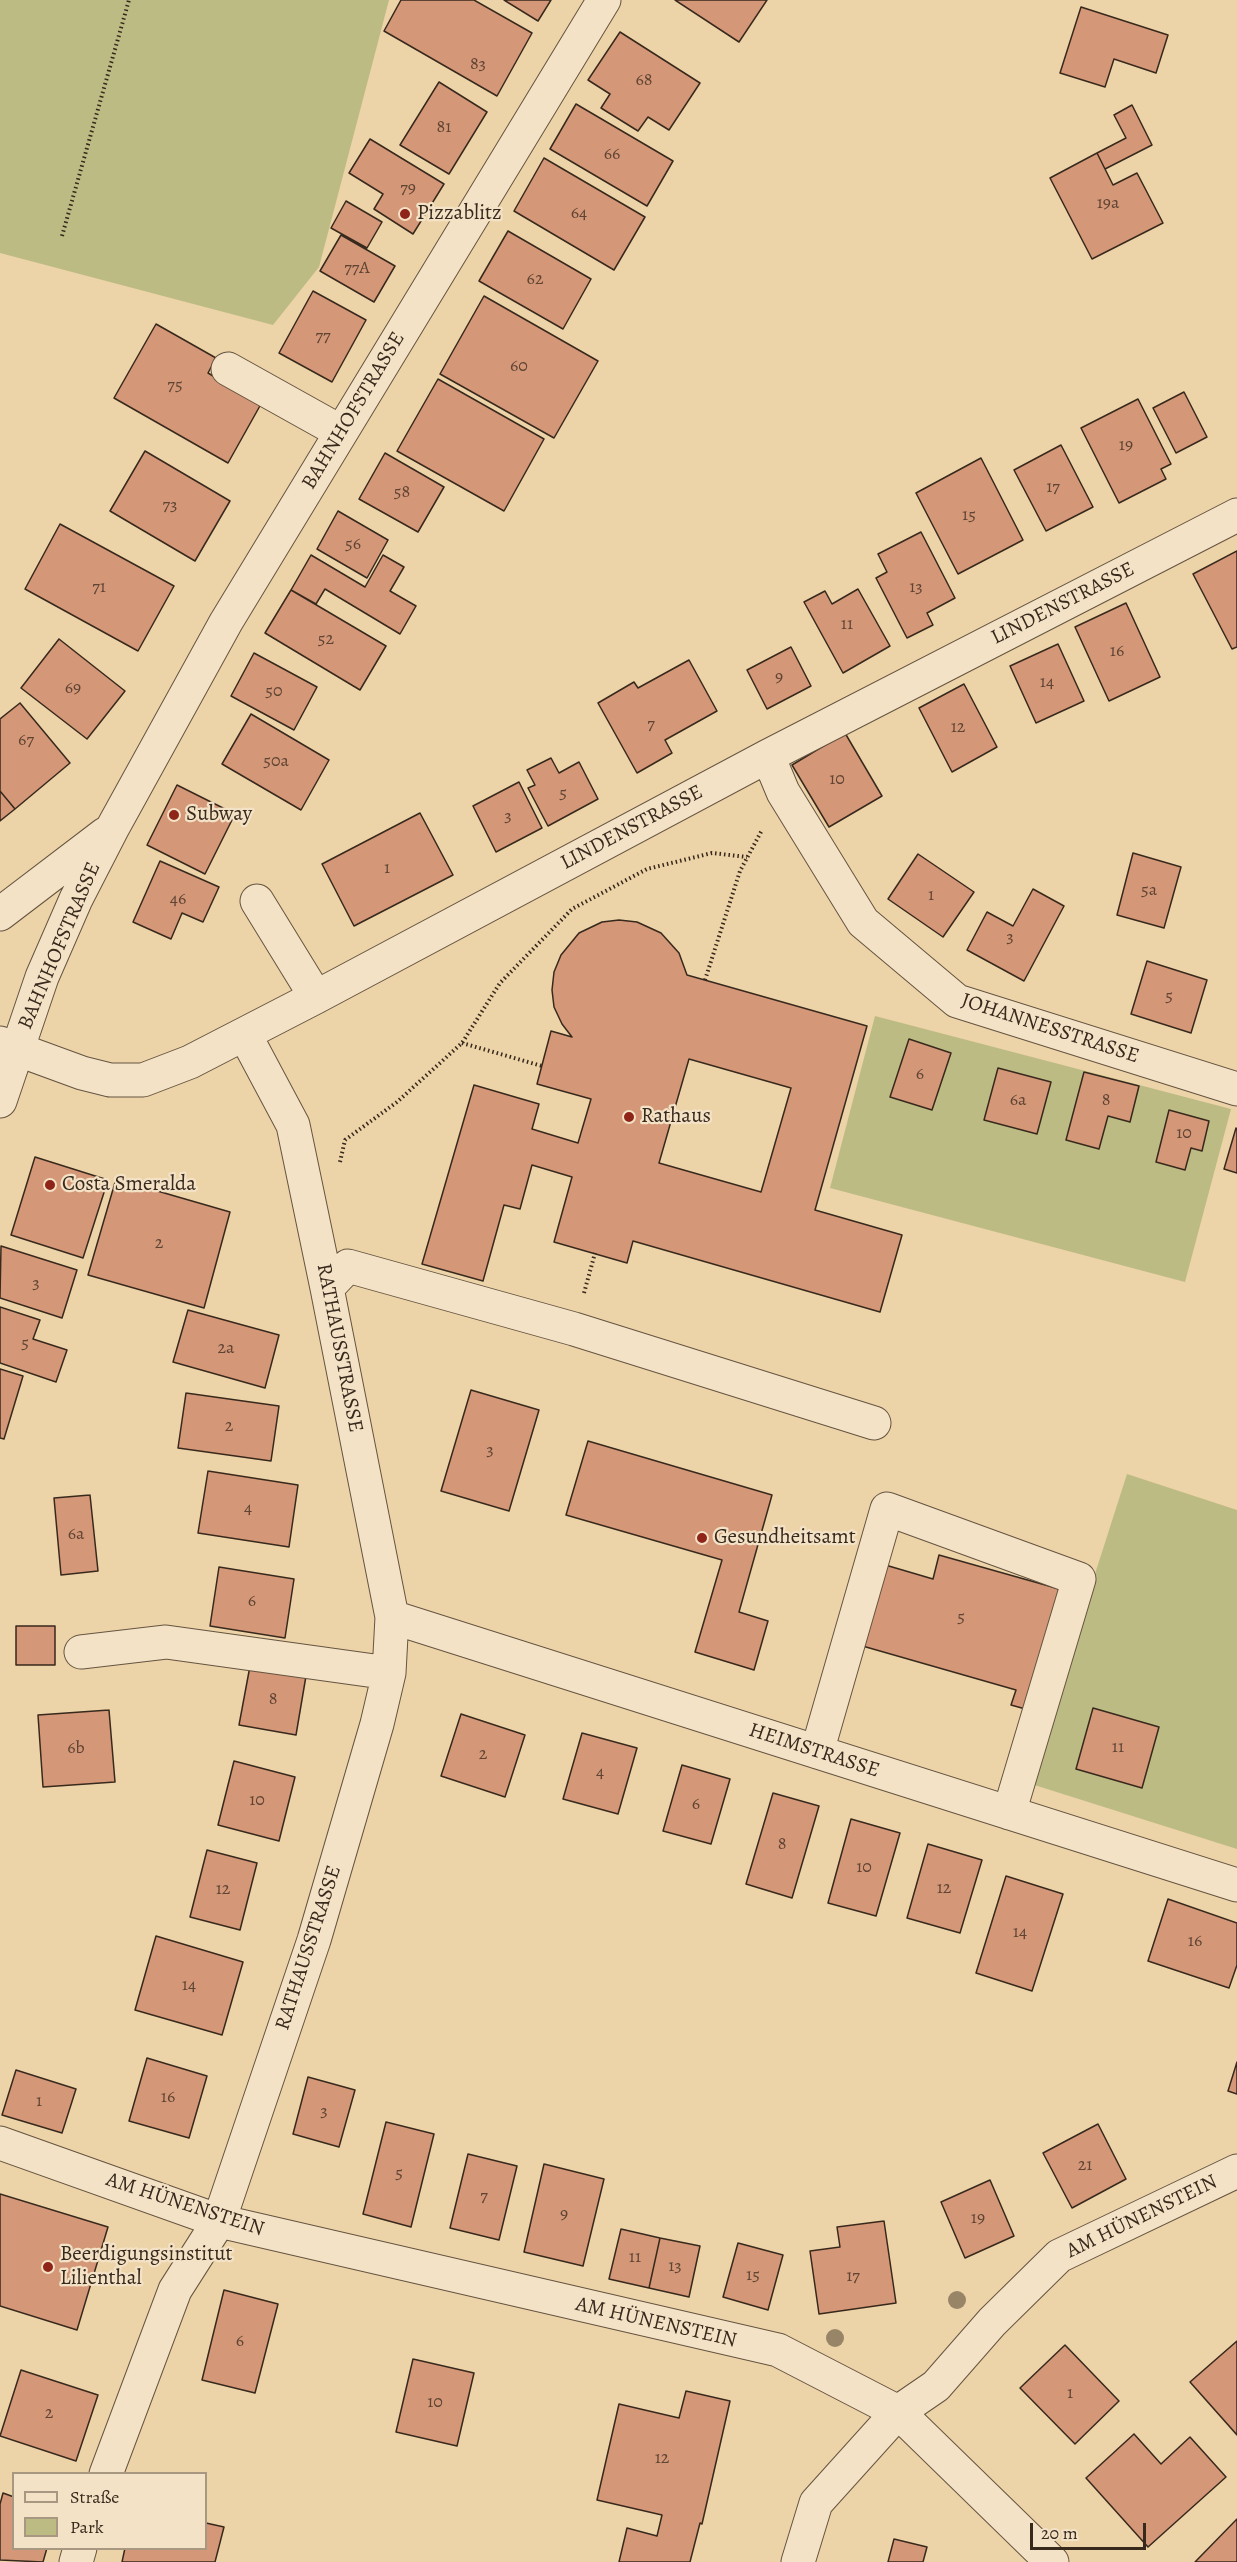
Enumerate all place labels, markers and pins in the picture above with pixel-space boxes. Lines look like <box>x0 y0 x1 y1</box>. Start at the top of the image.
place label: Pizzablitz <box>417 201 502 227</box>
marker: Pizzablitz <box>398 207 412 221</box>
place label: Subway <box>186 802 252 828</box>
marker: Subway <box>167 808 181 822</box>
place label: Rathaus <box>641 1104 711 1130</box>
marker: Rathaus <box>622 1110 636 1124</box>
place label: Costa Smeralda <box>62 1172 196 1198</box>
marker: Costa Smeralda <box>43 1178 57 1192</box>
place label: Gesundheitsamt <box>714 1525 856 1551</box>
marker: Gesundheitsamt <box>695 1531 709 1545</box>
place label: Beerdigungsinstitut Lilienthal <box>60 2242 232 2292</box>
marker: Beerdigungsinstitut Lilienthal <box>41 2260 55 2274</box>

